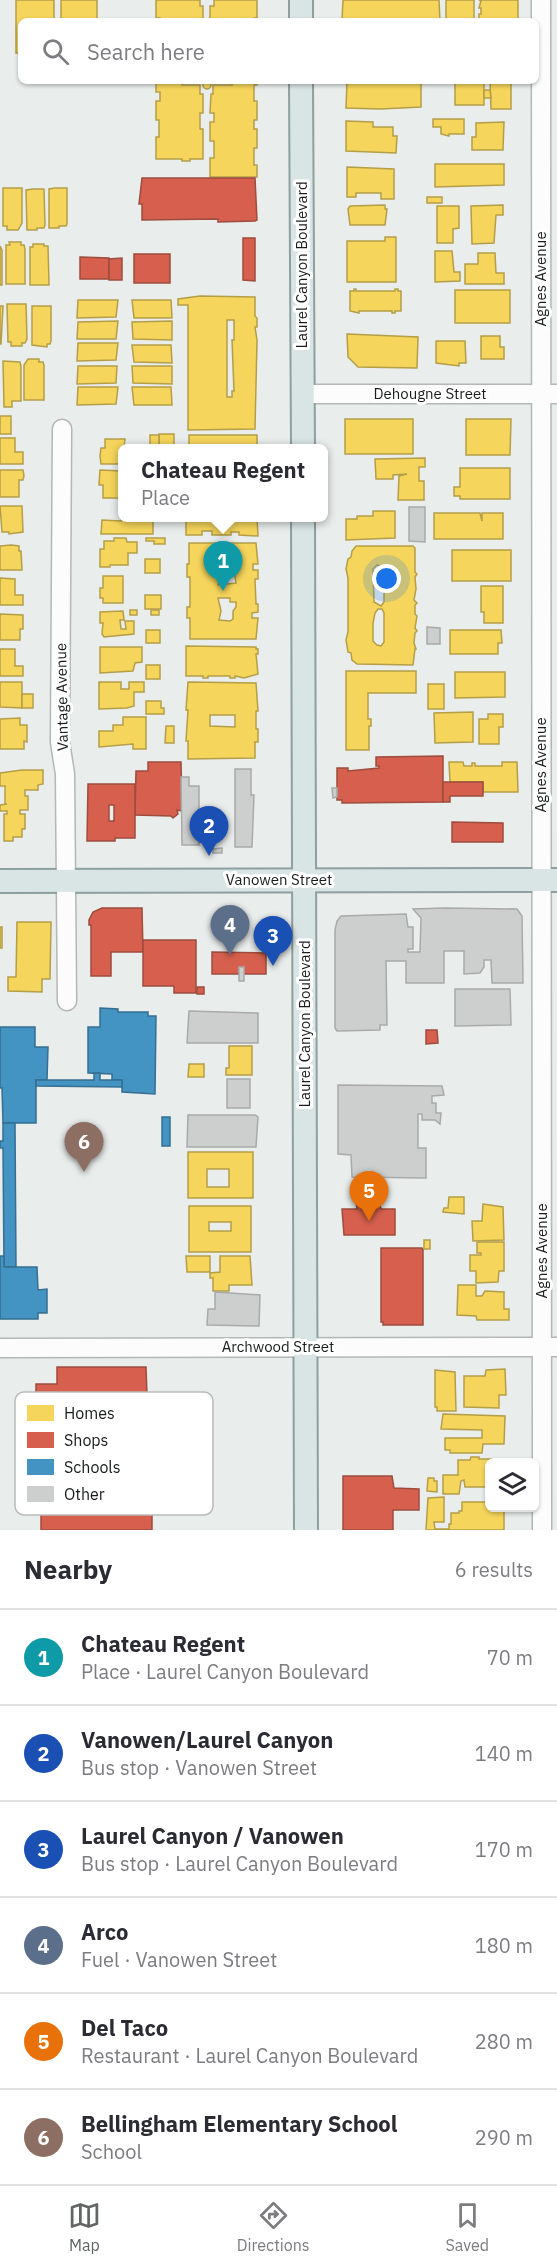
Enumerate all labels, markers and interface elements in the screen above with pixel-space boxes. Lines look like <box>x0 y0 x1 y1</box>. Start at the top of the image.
search box <box>18 18 539 84</box>
icon: search <box>39 35 72 68</box>
text: Search here <box>87 37 205 66</box>
street label: Laurel Canyon Boulevard <box>292 181 311 349</box>
street label: Agnes Avenue <box>531 231 550 327</box>
street label: Dehougne Street <box>373 384 487 403</box>
popup <box>118 444 328 522</box>
text: Chateau Regent <box>141 455 305 484</box>
text: Place <box>141 484 190 511</box>
pin: 1 <box>204 542 242 591</box>
your location <box>372 564 401 593</box>
street label: Vantage Avenue <box>51 643 72 751</box>
street label: Agnes Avenue <box>531 717 550 813</box>
pin: 2 <box>190 806 228 856</box>
street label: Vanowen Street <box>226 870 332 889</box>
pin: 4 <box>210 906 250 955</box>
pin: 3 <box>254 916 292 966</box>
street label: Laurel Canyon Boulevard <box>295 940 314 1108</box>
pin: 6 <box>64 1122 104 1172</box>
pin: 5 <box>350 1172 388 1221</box>
street label: Agnes Avenue <box>532 1203 551 1299</box>
street label: Archwood Street <box>222 1337 334 1356</box>
legend <box>15 1392 213 1515</box>
text: Homes <box>64 1403 115 1423</box>
text: Shops <box>64 1430 108 1450</box>
text: Schools <box>64 1457 121 1477</box>
map controls <box>485 1458 539 1512</box>
button: layers <box>485 1458 539 1512</box>
text: Other <box>64 1484 105 1504</box>
text: Nearby <box>24 1552 112 1586</box>
text: 6 results <box>455 1556 533 1583</box>
text: Chateau Regent <box>81 1629 245 1658</box>
text: 1 <box>38 1644 50 1671</box>
text: 70 m <box>487 1644 533 1671</box>
text: Place · Laurel Canyon Boulevard <box>81 1658 369 1685</box>
text: Vanowen/Laurel Canyon <box>81 1725 333 1754</box>
text: 2 <box>38 1740 50 1767</box>
text: 140 m <box>475 1740 533 1767</box>
text: Bus stop · Vanowen Street <box>81 1754 317 1781</box>
text: Laurel Canyon / Vanowen <box>81 1821 344 1850</box>
text: 3 <box>38 1836 50 1863</box>
text: 170 m <box>475 1836 533 1863</box>
text: Bus stop · Laurel Canyon Boulevard <box>81 1850 398 1877</box>
text: Arco <box>81 1917 129 1946</box>
text: 4 <box>38 1932 50 1959</box>
text: 180 m <box>475 1932 533 1959</box>
text: Fuel · Vanowen Street <box>81 1946 277 1973</box>
text: Del Taco <box>81 2013 168 2042</box>
text: 5 <box>38 2028 50 2055</box>
text: 280 m <box>475 2028 533 2055</box>
text: Restaurant · Laurel Canyon Boulevard <box>81 2042 418 2069</box>
text: Bellingham Elementary School <box>81 2109 397 2138</box>
text: 6 <box>38 2124 50 2151</box>
text: 290 m <box>475 2124 533 2151</box>
text: School <box>81 2138 142 2165</box>
tab: Map <box>68 2199 101 2255</box>
tab: Directions <box>237 2199 310 2255</box>
tab: Saved <box>446 2199 489 2255</box>

